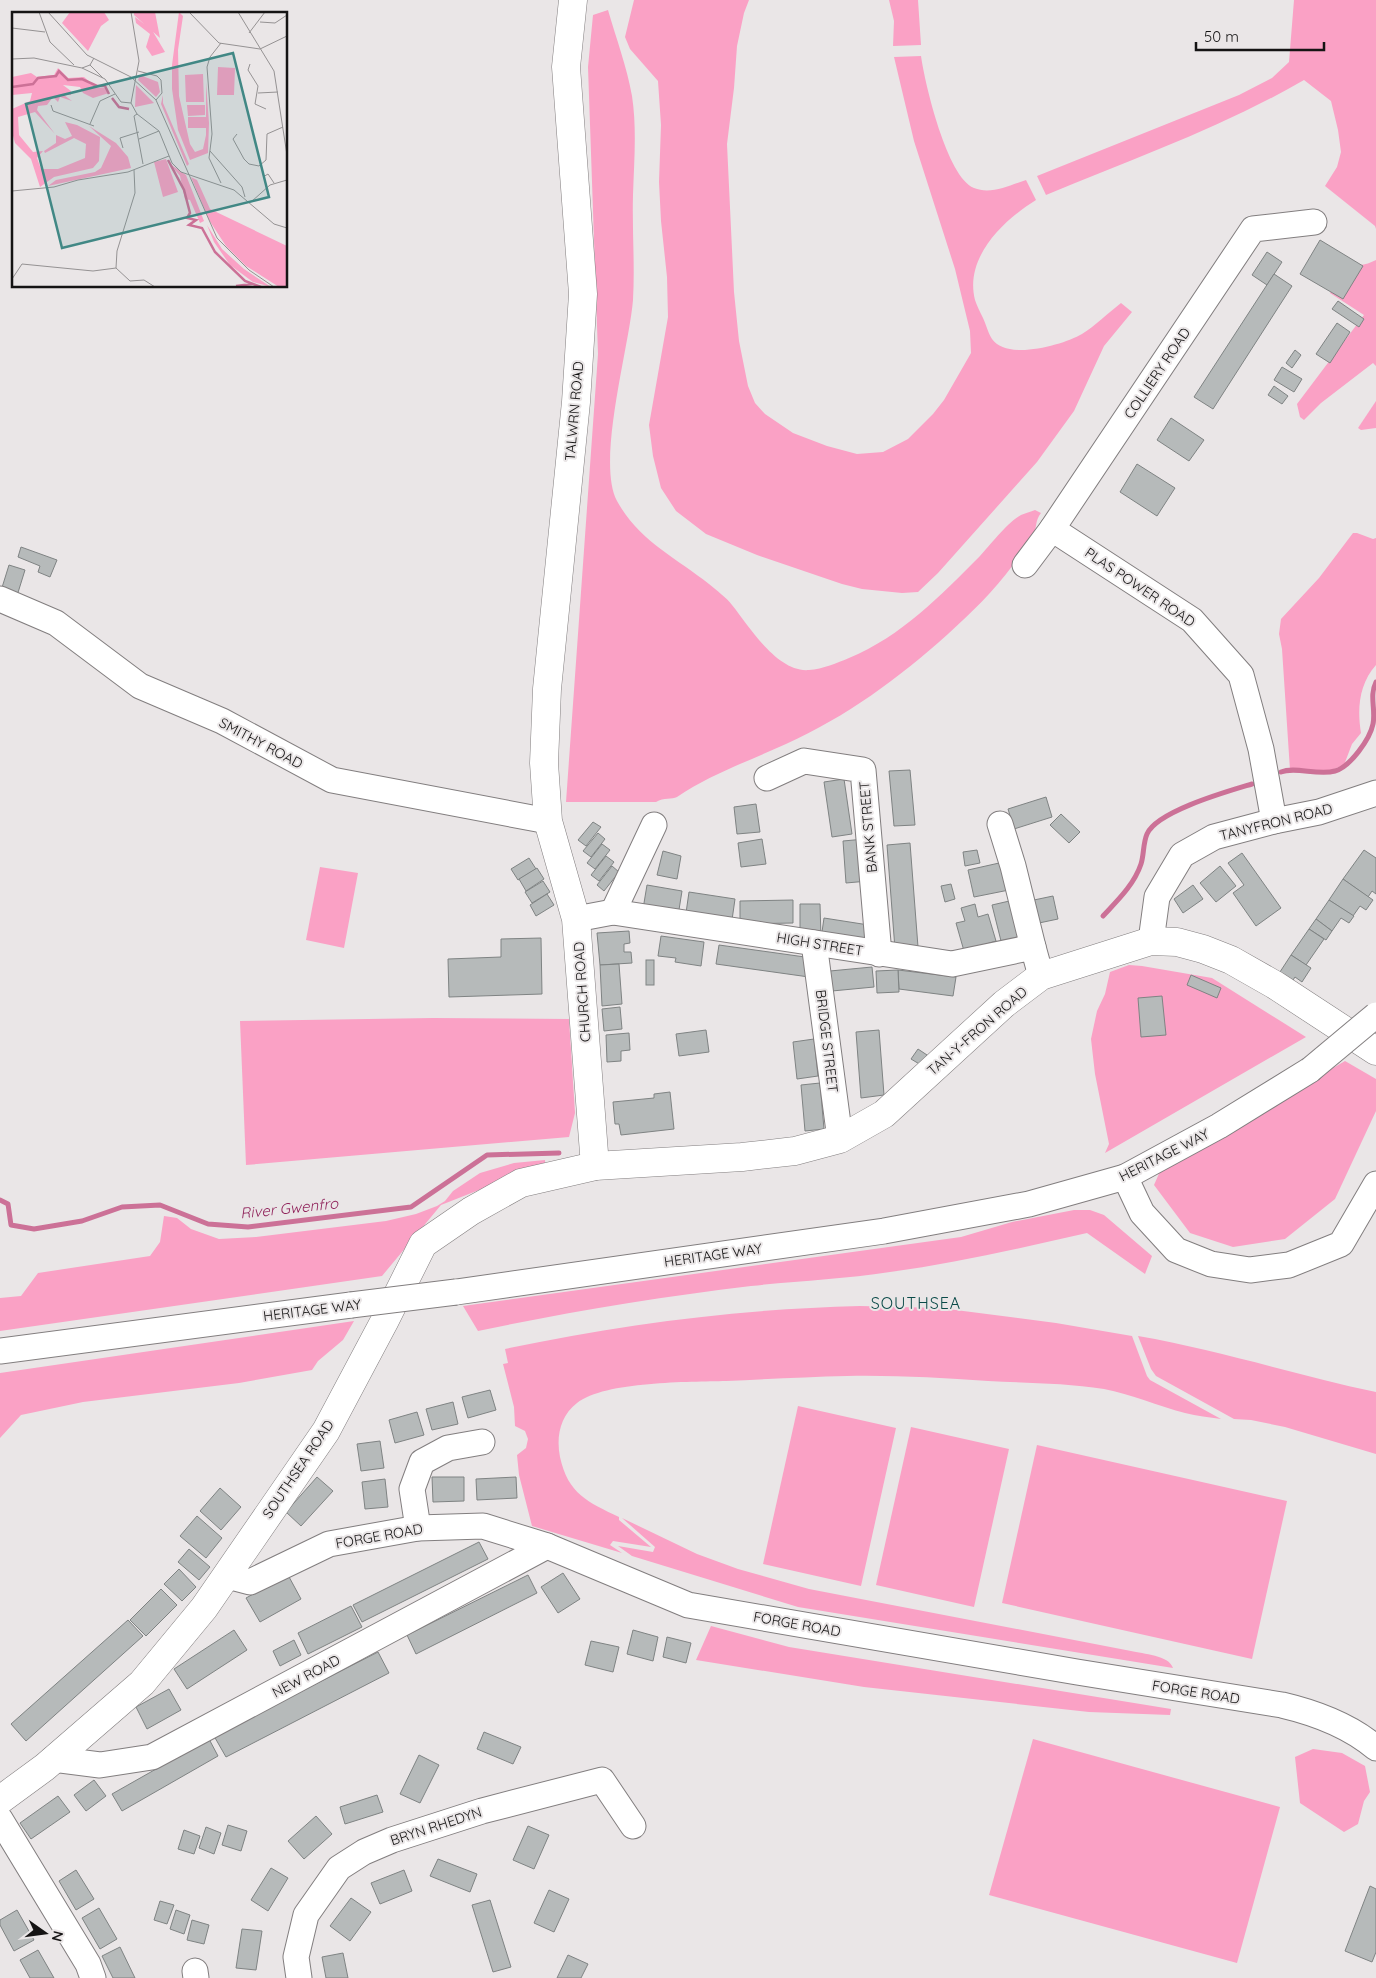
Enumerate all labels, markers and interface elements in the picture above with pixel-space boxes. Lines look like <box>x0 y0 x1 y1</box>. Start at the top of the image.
inset map <box>12 12 288 288</box>
scale bar <box>1196 20 1324 52</box>
text: 50 m <box>1204 27 1239 46</box>
street label: COLLIERY ROAD <box>1120 324 1194 422</box>
street label: TALWRN ROAD <box>561 361 587 461</box>
street label: PLAS POWER ROAD <box>1081 543 1199 631</box>
street label: SMITHY ROAD <box>216 713 306 773</box>
street label: BANK STREET <box>855 781 881 873</box>
street label: TANYFRON ROAD <box>1218 799 1334 845</box>
street label: HIGH STREET <box>775 928 865 960</box>
street label: CHURCH ROAD <box>570 941 594 1043</box>
street label: TAN-Y-FRON ROAD <box>923 983 1031 1079</box>
street label: BRIDGE STREET <box>812 988 842 1094</box>
street label: HERITAGE WAY <box>1116 1125 1212 1185</box>
water label: River Gwenfro <box>239 1193 340 1223</box>
street label: HERITAGE WAY <box>663 1239 763 1271</box>
district label: SOUTHSEA <box>871 1293 961 1313</box>
street label: HERITAGE WAY <box>262 1295 362 1325</box>
street label: SOUTHSEA ROAD <box>258 1416 338 1522</box>
street label: FORGE ROAD <box>334 1519 424 1553</box>
street label: FORGE ROAD <box>752 1607 842 1641</box>
street label: NEW ROAD <box>269 1651 343 1701</box>
street label: FORGE ROAD <box>1151 1676 1241 1708</box>
street label: BRYN RHEDYN <box>388 1803 484 1849</box>
north arrow <box>20 1908 70 1958</box>
text: N <box>48 1929 68 1943</box>

